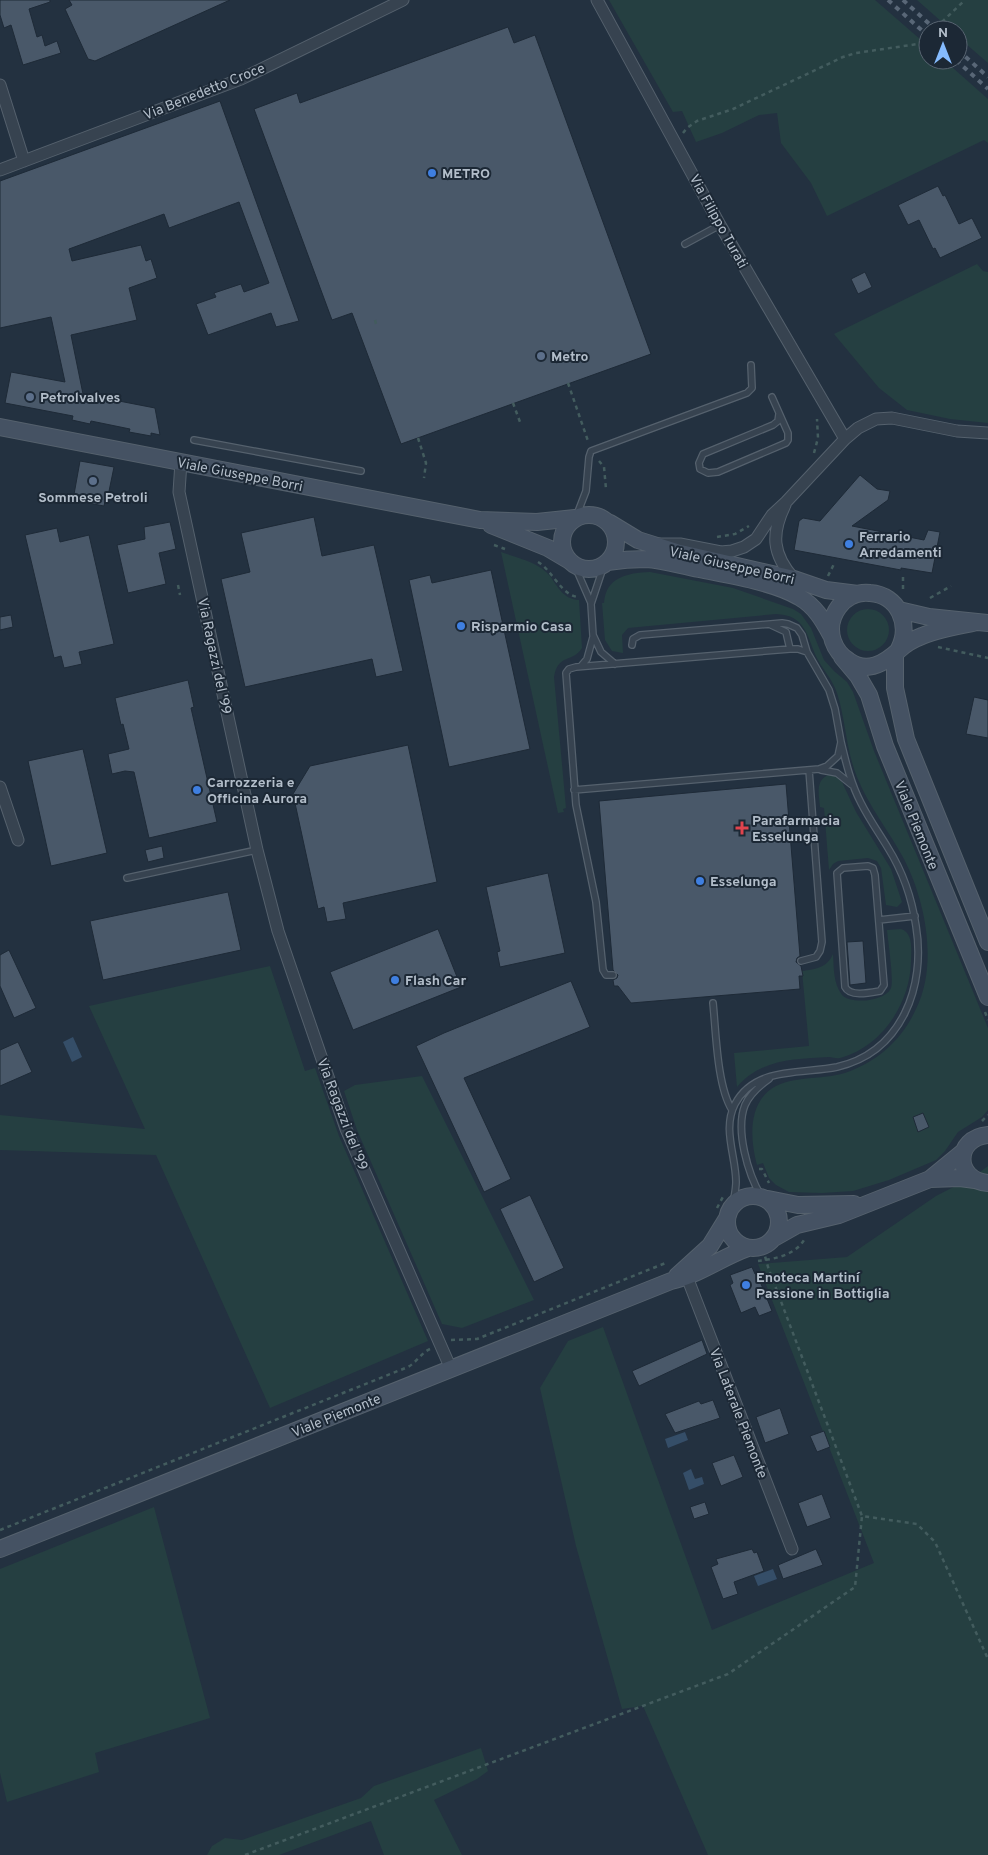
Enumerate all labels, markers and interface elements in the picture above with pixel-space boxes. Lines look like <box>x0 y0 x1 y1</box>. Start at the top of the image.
north arrow <box>918 20 968 70</box>
text: N <box>938 25 948 42</box>
street label: Via Benedetto Croce <box>141 60 268 125</box>
place label: METRO <box>442 166 490 183</box>
marker: METRO <box>426 167 438 179</box>
street label: Via Filippo Turati <box>685 172 751 272</box>
place label: Metro <box>551 349 588 366</box>
marker: Metro <box>535 350 547 362</box>
place label: Petrolvalves <box>40 390 121 407</box>
marker: Petrolvalves <box>24 391 36 403</box>
street label: Viale Giuseppe Borri <box>175 455 304 496</box>
marker: Sommese Petroli <box>87 475 99 487</box>
place label: Sommese Petroli <box>38 490 148 507</box>
place label: Ferrario Arredamenti <box>859 529 942 562</box>
marker: Ferrario Arredamenti <box>843 538 855 550</box>
street label: Viale Giuseppe Borri <box>667 544 796 589</box>
street label: Via Ragazzi del '99 <box>193 597 234 716</box>
place label: Risparmio Casa <box>471 619 572 636</box>
marker: Risparmio Casa <box>455 620 467 632</box>
place label: Carrozzeria e Officina Aurora <box>207 775 307 808</box>
street label: Viale Piemonte <box>890 778 941 873</box>
marker: Carrozzeria e Officina Aurora <box>191 784 203 796</box>
place label: Parafarmacia Esselunga <box>752 813 840 846</box>
marker: Parafarmacia Esselunga <box>736 822 748 834</box>
place label: Esselunga <box>710 874 777 891</box>
marker: Esselunga <box>694 875 706 887</box>
place label: Flash Car <box>405 973 466 990</box>
marker: Flash Car <box>389 974 401 986</box>
street label: Via Ragazzi del '99 <box>312 1056 371 1173</box>
place label: Enoteca Martiní Passione in Bottiglia <box>756 1270 890 1303</box>
marker: Enoteca Martiní Passione in Bottiglia <box>740 1279 752 1291</box>
street label: Via Laterale Piemonte <box>705 1346 770 1481</box>
street label: Viale Piemonte <box>289 1391 384 1442</box>

